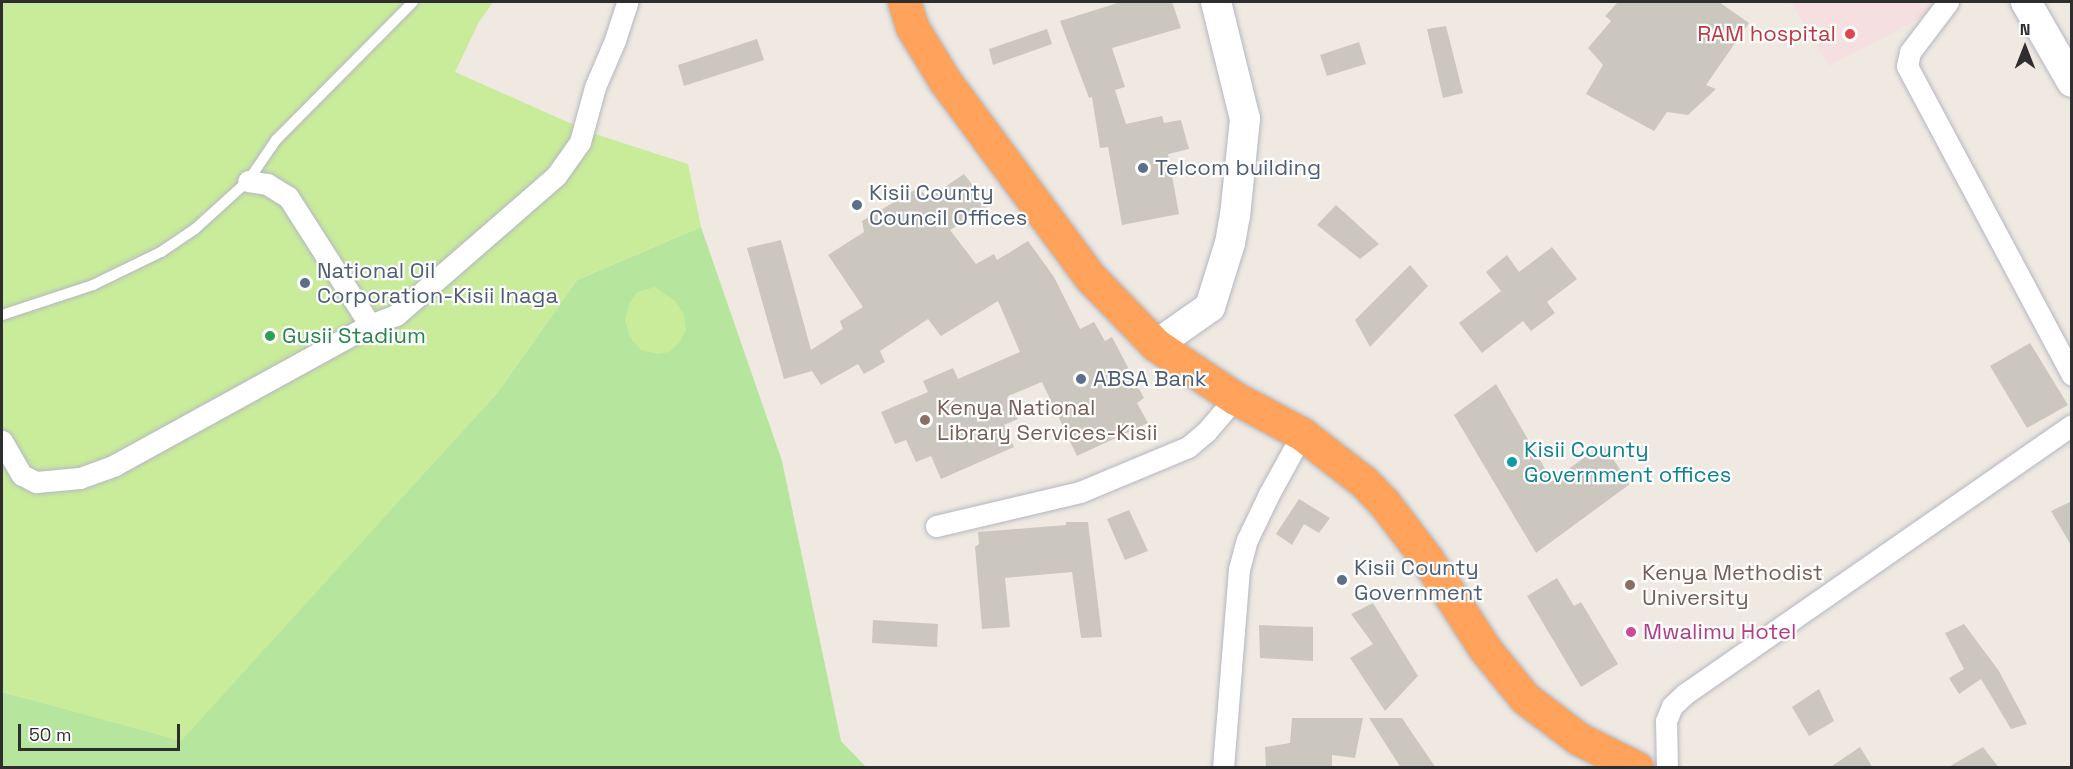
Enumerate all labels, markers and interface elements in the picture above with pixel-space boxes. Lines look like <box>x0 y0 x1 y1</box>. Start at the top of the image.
north arrow <box>1995 18 2055 78</box>
text: N <box>2020 19 2030 40</box>
place label: RAM hospital <box>1697 21 1836 47</box>
marker: RAM hospital <box>1841 25 1859 43</box>
place label: Telcom building <box>1155 155 1321 181</box>
marker: Telcom building <box>1136 161 1150 175</box>
place label: Kisii County Council Offices <box>869 179 1027 230</box>
marker: Kisii County Council Offices <box>850 198 864 212</box>
place label: National Oil Corporation-Kisii Inaga <box>317 257 558 308</box>
marker: National Oil Corporation-Kisii Inaga <box>298 276 312 290</box>
place label: Gusii Stadium <box>282 323 426 349</box>
marker: Gusii Stadium <box>263 329 277 343</box>
place label: ABSA Bank <box>1093 366 1207 392</box>
marker: ABSA Bank <box>1074 372 1088 386</box>
place label: Kenya National Library Services-Kisii <box>937 394 1158 446</box>
marker: Kenya National Library Services-Kisii <box>918 413 932 427</box>
place label: Kisii County Government offices <box>1524 436 1731 488</box>
marker: Kisii County Government offices <box>1505 455 1519 469</box>
place label: Kisii County Government <box>1354 554 1483 606</box>
place label: Kenya Methodist University <box>1642 559 1823 610</box>
marker: Kisii County Government <box>1335 573 1349 587</box>
marker: Kenya Methodist University <box>1623 578 1637 592</box>
place label: Mwalimu Hotel <box>1643 619 1796 645</box>
marker: Mwalimu Hotel <box>1624 625 1638 639</box>
scale bar <box>21 712 183 750</box>
text: 50 m <box>29 723 71 746</box>

